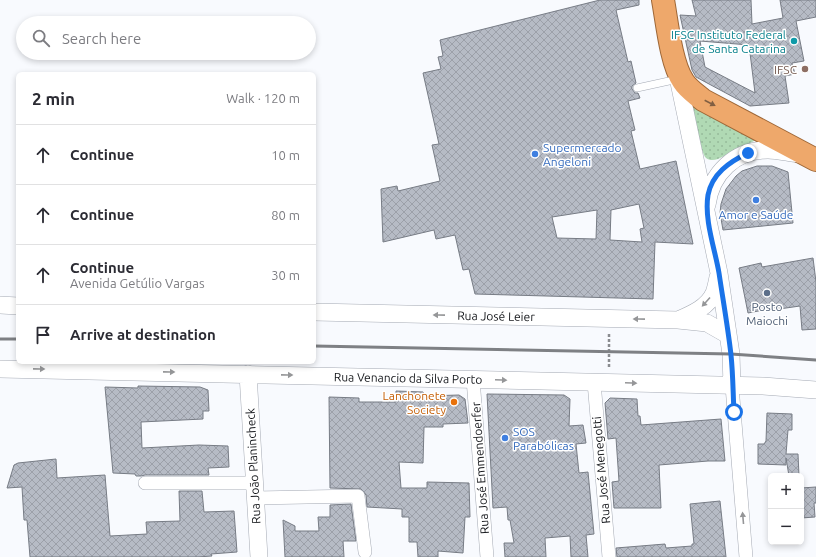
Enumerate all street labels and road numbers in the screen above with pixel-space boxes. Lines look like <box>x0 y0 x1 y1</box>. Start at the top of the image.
street label: Rua José Leier <box>457 309 535 323</box>
street label: Rua Venancio da Silva Porto <box>334 370 482 386</box>
street label: Rua José Emmendoerfer <box>469 401 491 535</box>
street label: Rua João Planincheck <box>243 408 263 524</box>
street label: Rua José Menegotti <box>590 416 612 524</box>

